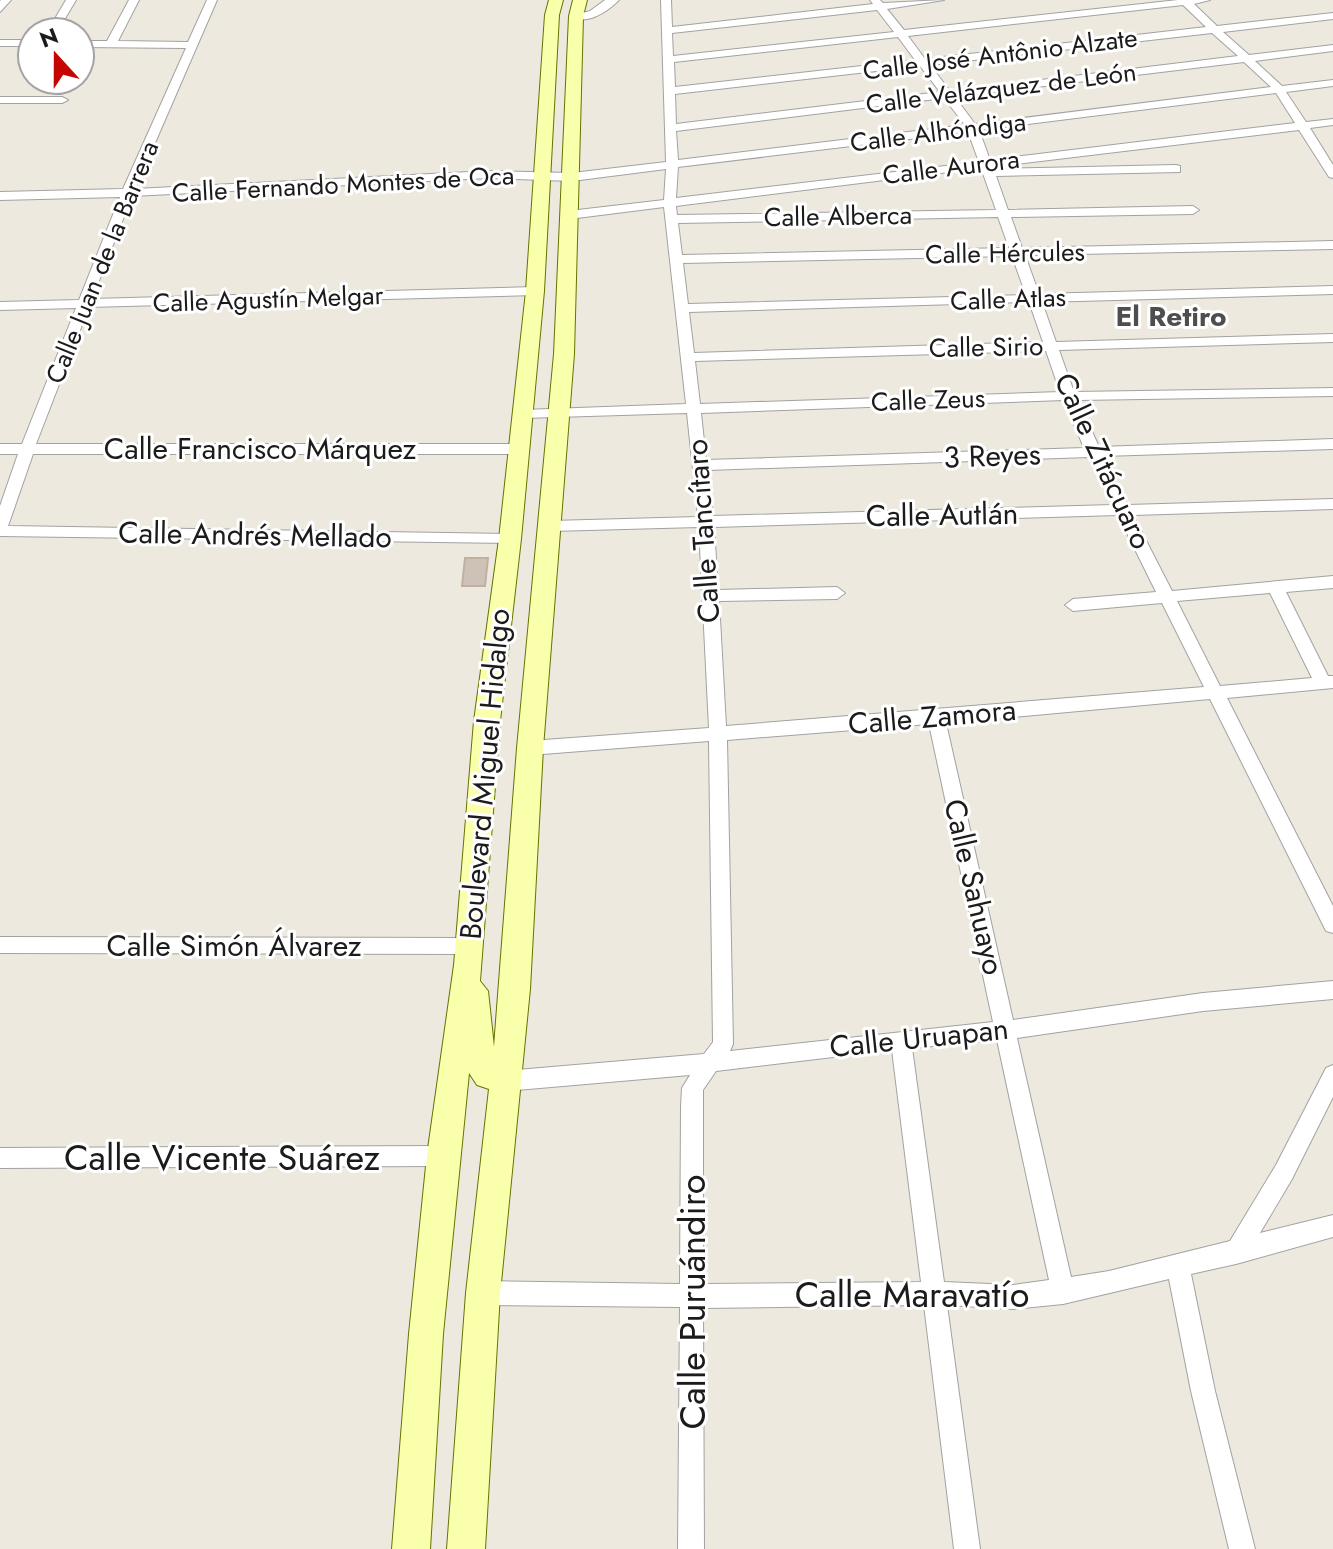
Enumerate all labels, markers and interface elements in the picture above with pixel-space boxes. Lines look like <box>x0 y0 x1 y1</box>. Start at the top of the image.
north arrow <box>16 16 96 96</box>
street label: Calle José Antônio Alzate <box>860 18 1140 90</box>
text: N <box>35 19 63 55</box>
street label: Calle Velázquez de León <box>864 53 1138 123</box>
street label: Calle Alhóndiga <box>848 102 1028 162</box>
street label: Calle Juan de la Barrera <box>36 135 168 389</box>
street label: Calle Aurora <box>880 140 1022 194</box>
street label: Calle Fernando Montes de Oca <box>171 156 515 212</box>
street label: Calle Alberca <box>764 196 912 236</box>
street label: Calle Hércules <box>925 233 1085 273</box>
street label: Calle Agustín Melgar <box>152 276 384 322</box>
street label: Calle Atlas <box>949 278 1067 320</box>
district label: El Retiro <box>1115 296 1227 337</box>
street label: Calle Sirio <box>928 327 1044 367</box>
street label: Calle Zitácuaro <box>1044 366 1163 556</box>
street label: Calle Zeus <box>870 379 986 421</box>
street label: Calle Francisco Márquez <box>104 427 416 470</box>
street label: 3 Reyes <box>943 432 1041 479</box>
street label: Calle Tancítaro <box>675 438 730 624</box>
street label: Calle Autlán <box>865 492 1019 537</box>
street label: Calle Andrés Mellado <box>118 511 392 558</box>
street label: Boulevard Miguel Hidalgo <box>449 607 520 941</box>
street label: Calle Zamora <box>846 688 1018 745</box>
street label: Calle Sahuayo <box>933 795 1016 979</box>
street label: Calle Simón Álvarez <box>107 924 362 967</box>
street label: Calle Uruapan <box>827 1007 1011 1068</box>
street label: Calle Vicente Suárez <box>64 1131 380 1183</box>
street label: Calle Puruándiro <box>666 1175 718 1429</box>
street label: Calle Maravatío <box>795 1268 1029 1320</box>

